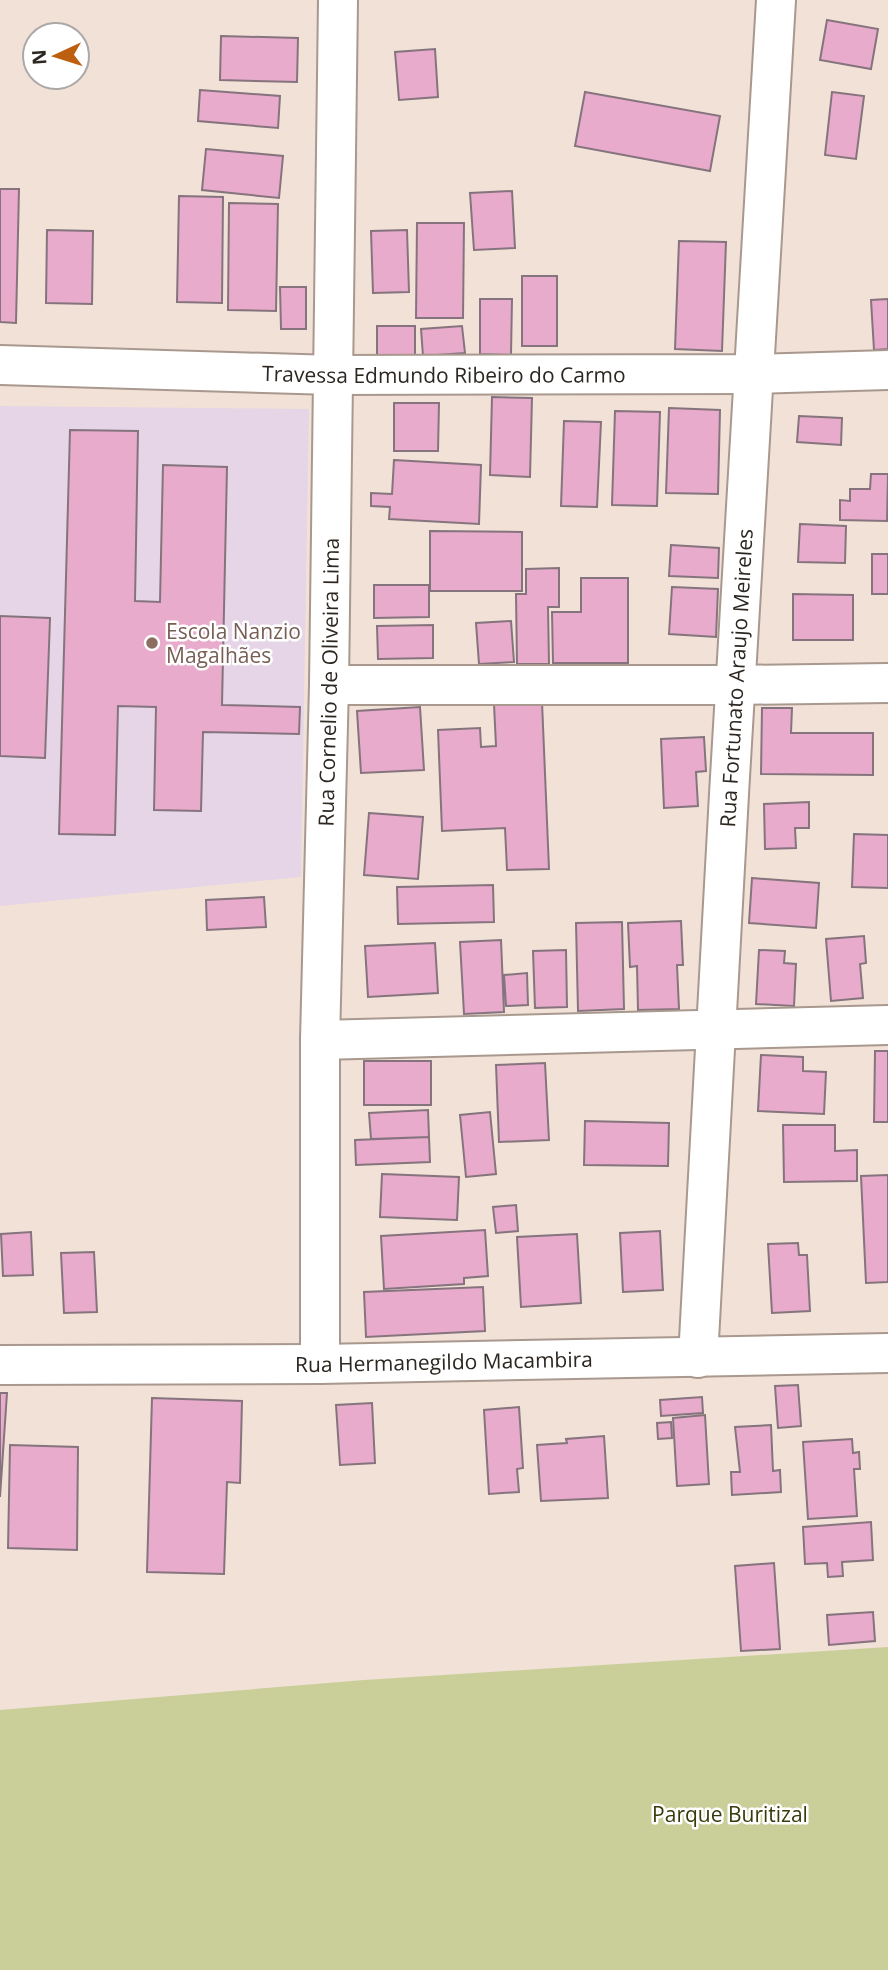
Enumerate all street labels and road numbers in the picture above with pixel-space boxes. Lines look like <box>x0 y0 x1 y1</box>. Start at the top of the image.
street label: Travessa Edmundo Ribeiro do Carmo <box>262 359 626 389</box>
street label: Rua Fortunato Araujo Meireles <box>713 528 759 828</box>
street label: Rua Cornelio de Oliveira Lima <box>311 538 345 827</box>
street label: Rua Hermanegildo Macambira <box>295 1345 593 1378</box>

